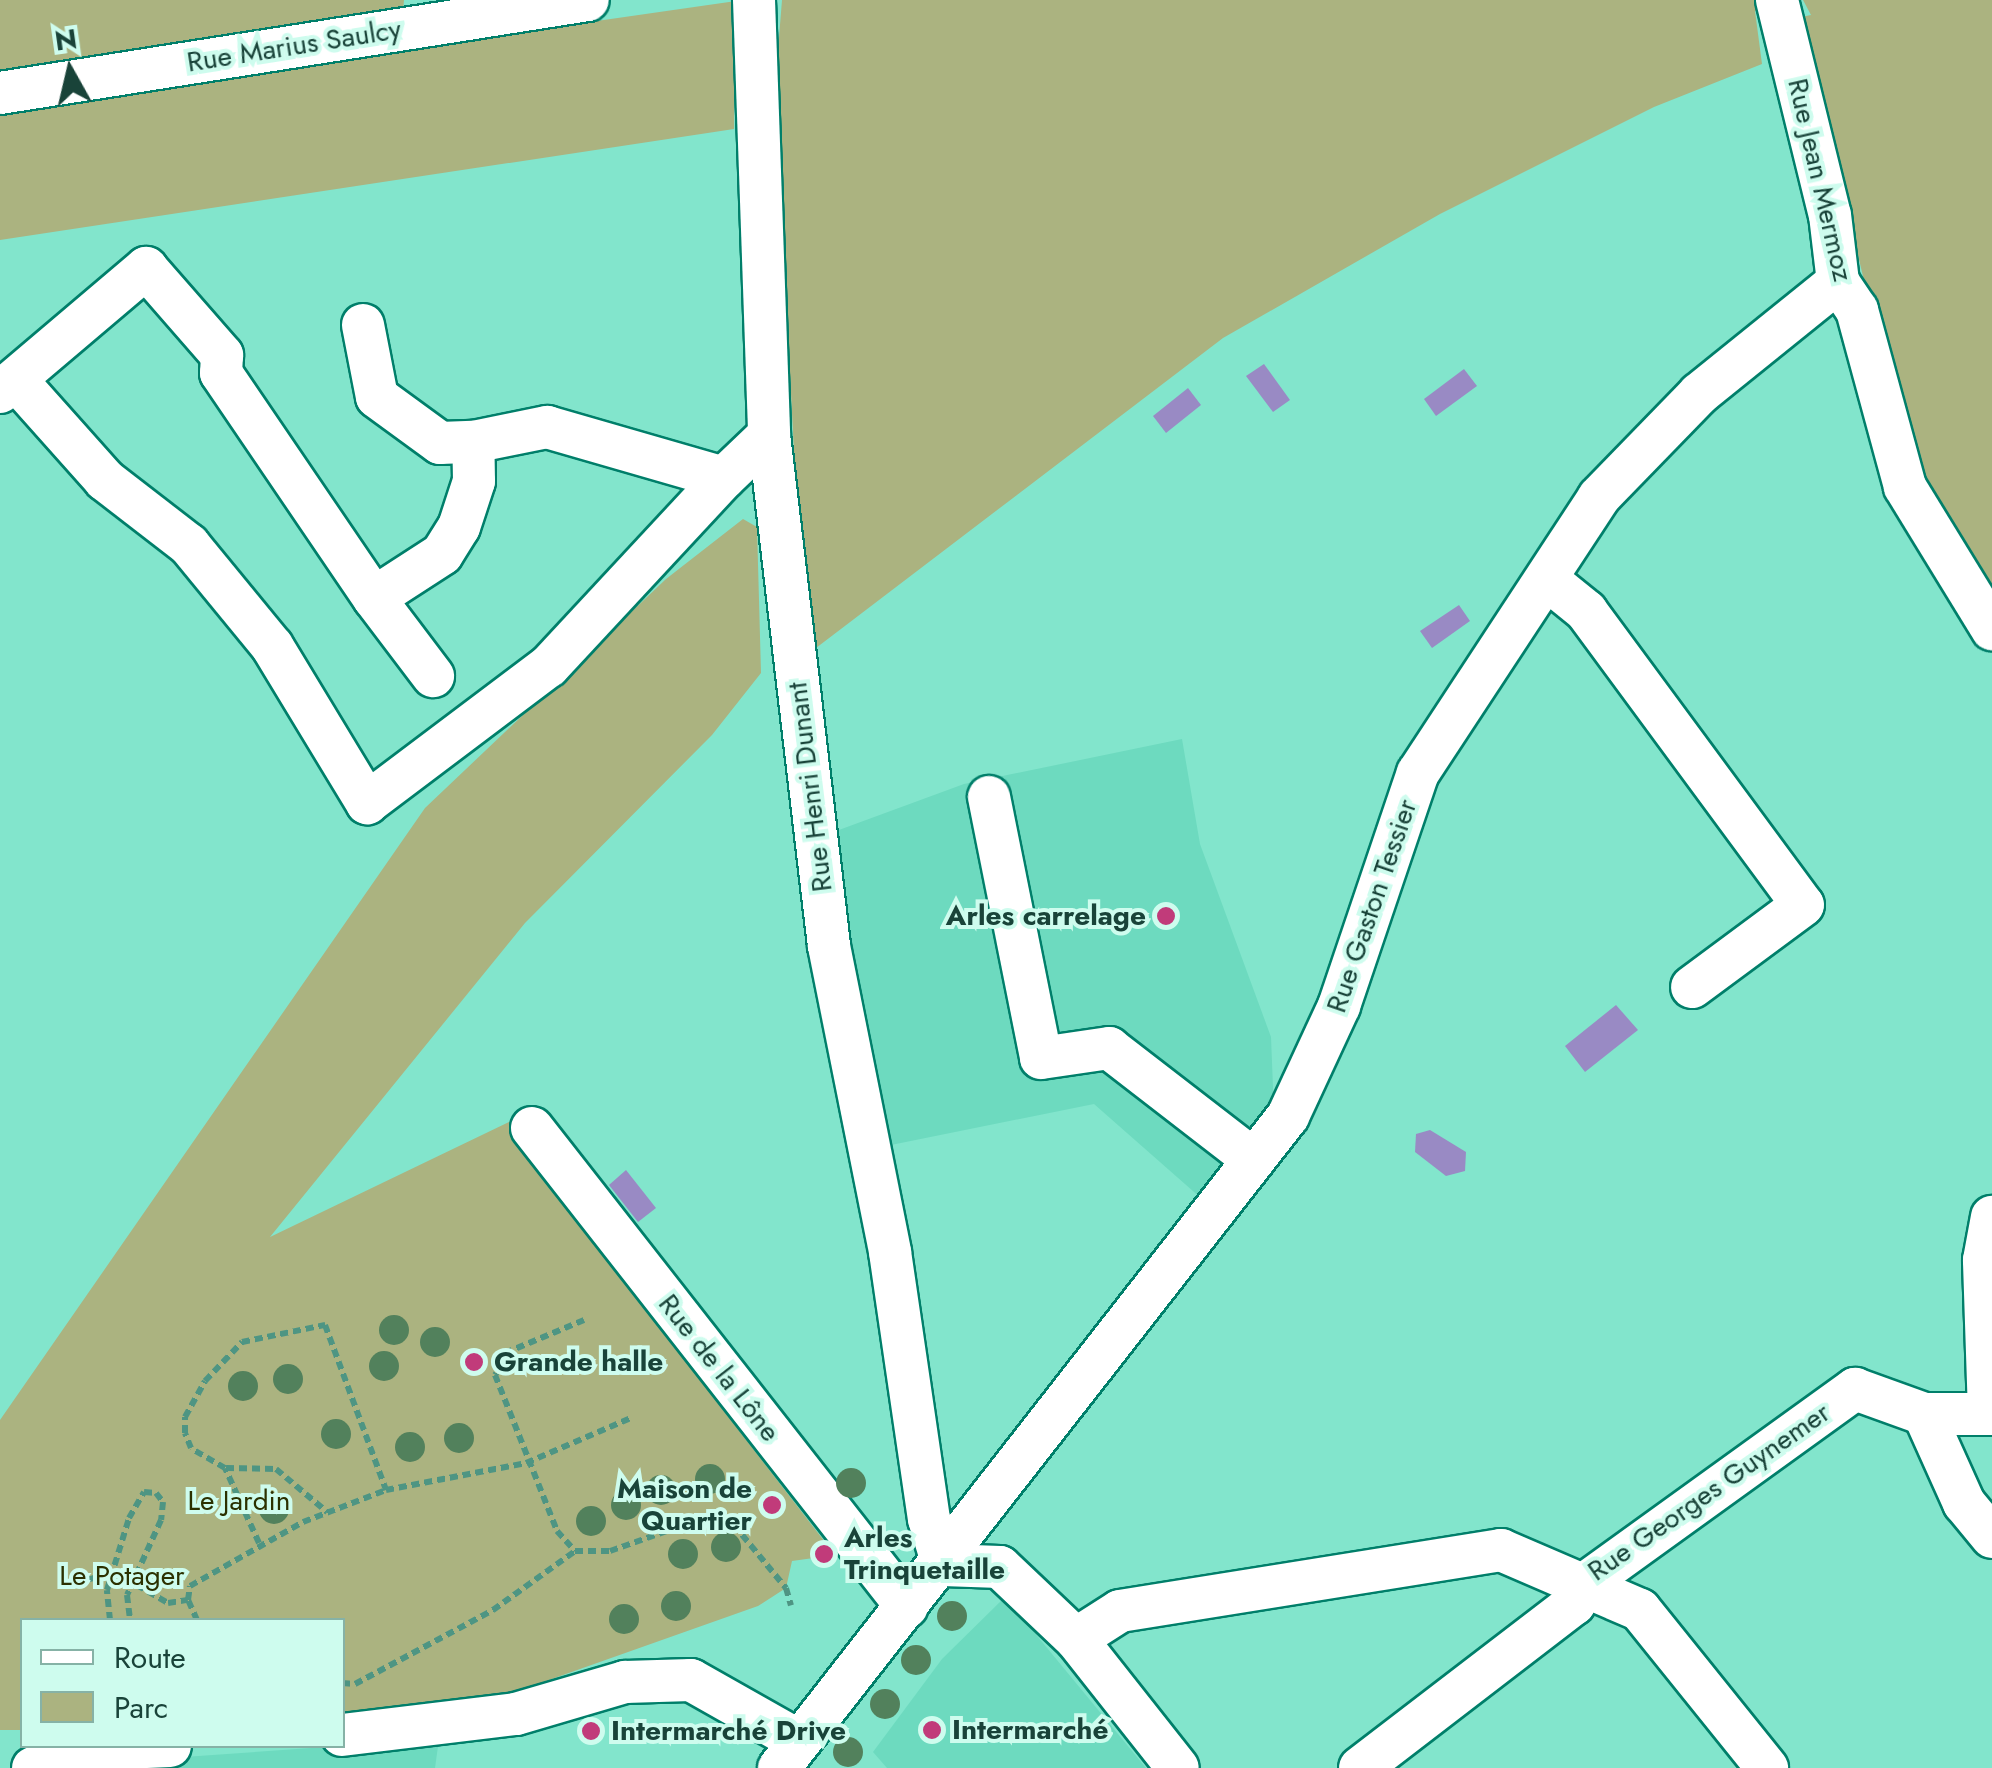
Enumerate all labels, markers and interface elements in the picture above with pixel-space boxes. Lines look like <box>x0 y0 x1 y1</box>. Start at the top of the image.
street label: Rue Marius Saulcy <box>185 12 403 80</box>
text: N <box>52 18 80 62</box>
north arrow <box>20 20 120 120</box>
street label: Rue Jean Mermoz <box>1780 75 1860 285</box>
street label: Rue Henri Dunant <box>780 680 840 894</box>
street label: Rue Gaston Tessier <box>1320 795 1424 1017</box>
place label: Arles carrelage <box>946 899 1146 933</box>
marker: Arles carrelage <box>1155 905 1177 927</box>
street label: Rue de la Lône <box>651 1288 787 1448</box>
place label: Grande halle <box>494 1345 663 1379</box>
marker: Grande halle <box>463 1351 485 1373</box>
street label: Rue Georges Guynemer <box>1582 1396 1836 1588</box>
place label: Maison de Quartier <box>617 1472 752 1538</box>
park label: Le Jardin <box>187 1484 291 1518</box>
marker: Maison de Quartier <box>761 1494 783 1516</box>
place label: Arles Trinquetaille <box>844 1521 1005 1587</box>
marker: Arles Trinquetaille <box>813 1543 835 1565</box>
park label: Le Potager <box>59 1559 185 1593</box>
legend <box>20 1618 345 1748</box>
text: Route <box>114 1636 186 1679</box>
text: Parc <box>114 1686 168 1729</box>
place label: Intermarché <box>952 1713 1108 1747</box>
place label: Intermarché Drive <box>611 1714 846 1748</box>
marker: Intermarché <box>921 1719 943 1741</box>
marker: Intermarché Drive <box>580 1720 602 1742</box>

